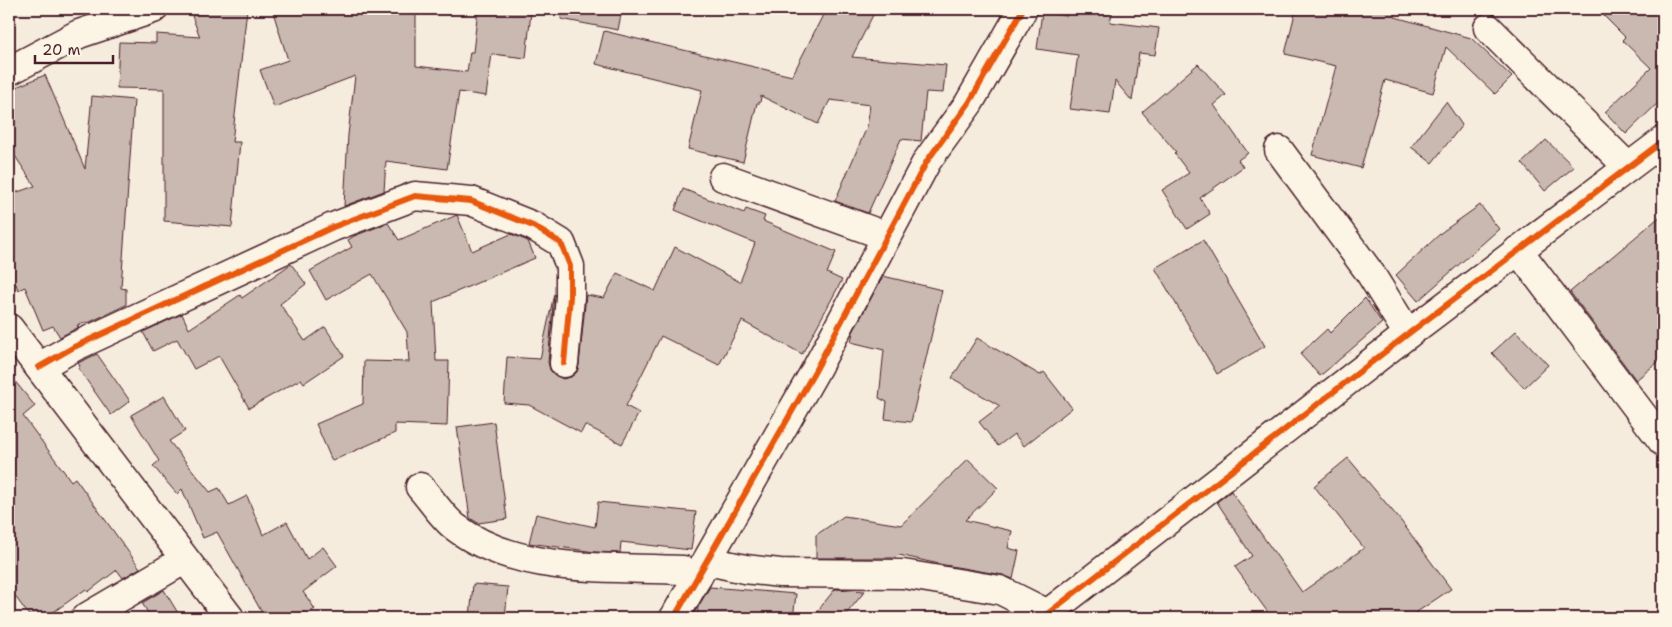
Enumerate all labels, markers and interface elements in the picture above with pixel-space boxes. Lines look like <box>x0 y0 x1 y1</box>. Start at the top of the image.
scale bar <box>35 32 112 64</box>
text: 20 m <box>42 40 81 60</box>

